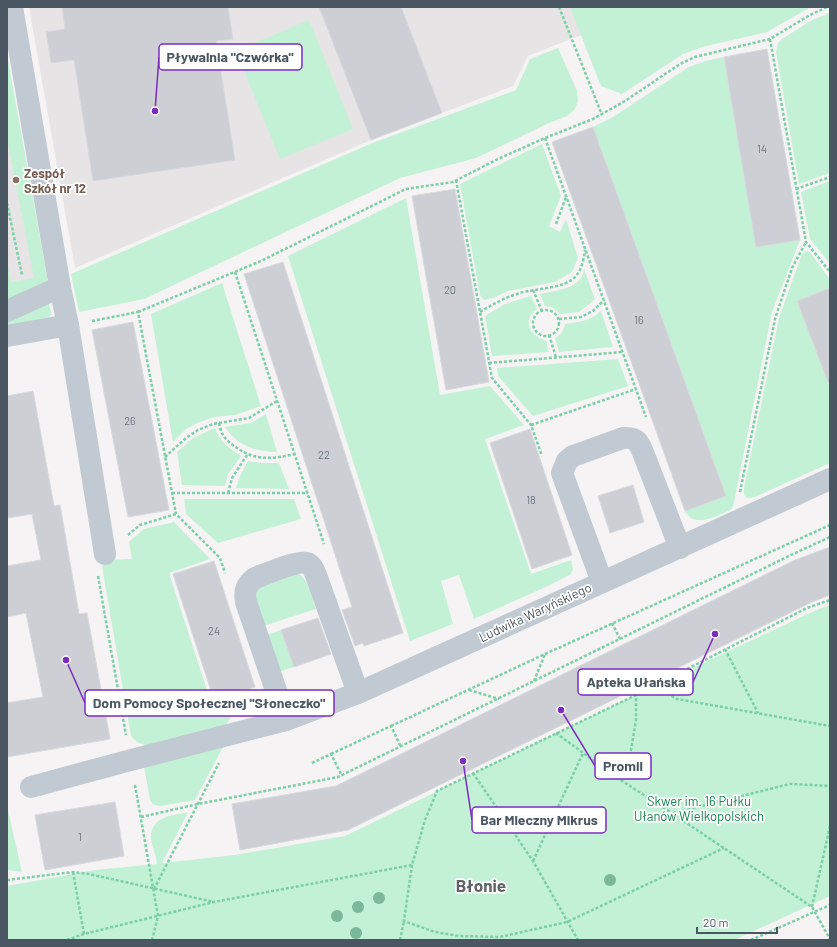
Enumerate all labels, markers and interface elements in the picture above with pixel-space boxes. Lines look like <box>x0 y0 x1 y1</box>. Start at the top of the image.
callout: Pływalnia "Czwórka" <box>159 44 302 70</box>
text: Pływalnia "Czwórka" <box>166 48 294 65</box>
house number: 14 <box>757 142 767 155</box>
place label: Zespół Szkół nr 12 <box>24 165 86 196</box>
marker: Zespół Szkół nr 12 <box>11 175 21 185</box>
house number: 20 <box>444 283 456 296</box>
house number: 16 <box>634 313 644 326</box>
house number: 26 <box>124 414 136 427</box>
house number: 22 <box>318 448 330 461</box>
house number: 18 <box>526 493 536 506</box>
street label: Ludwika Waryńskiego <box>476 579 594 645</box>
house number: 24 <box>208 624 220 637</box>
callout: Apteka Ułańska <box>578 669 693 695</box>
text: Apteka Ułańska <box>586 673 686 690</box>
callout: Dom Pomocy Społecznej "Słoneczko" <box>85 690 334 716</box>
text: Dom Pomocy Społecznej "Słoneczko" <box>93 694 325 711</box>
callout: Promil <box>595 753 651 779</box>
text: Promil <box>603 757 643 774</box>
park label: Skwer im. 16 Pułku Ułanów Wielkopolskich <box>634 793 764 824</box>
callout: Bar Mleczny Mikrus <box>472 807 606 833</box>
text: Bar Mleczny Mikrus <box>480 811 598 828</box>
house number: 1 <box>78 830 82 843</box>
district label: Błonie <box>456 875 506 895</box>
scale bar <box>697 909 777 935</box>
text: 20 m <box>703 915 729 929</box>

